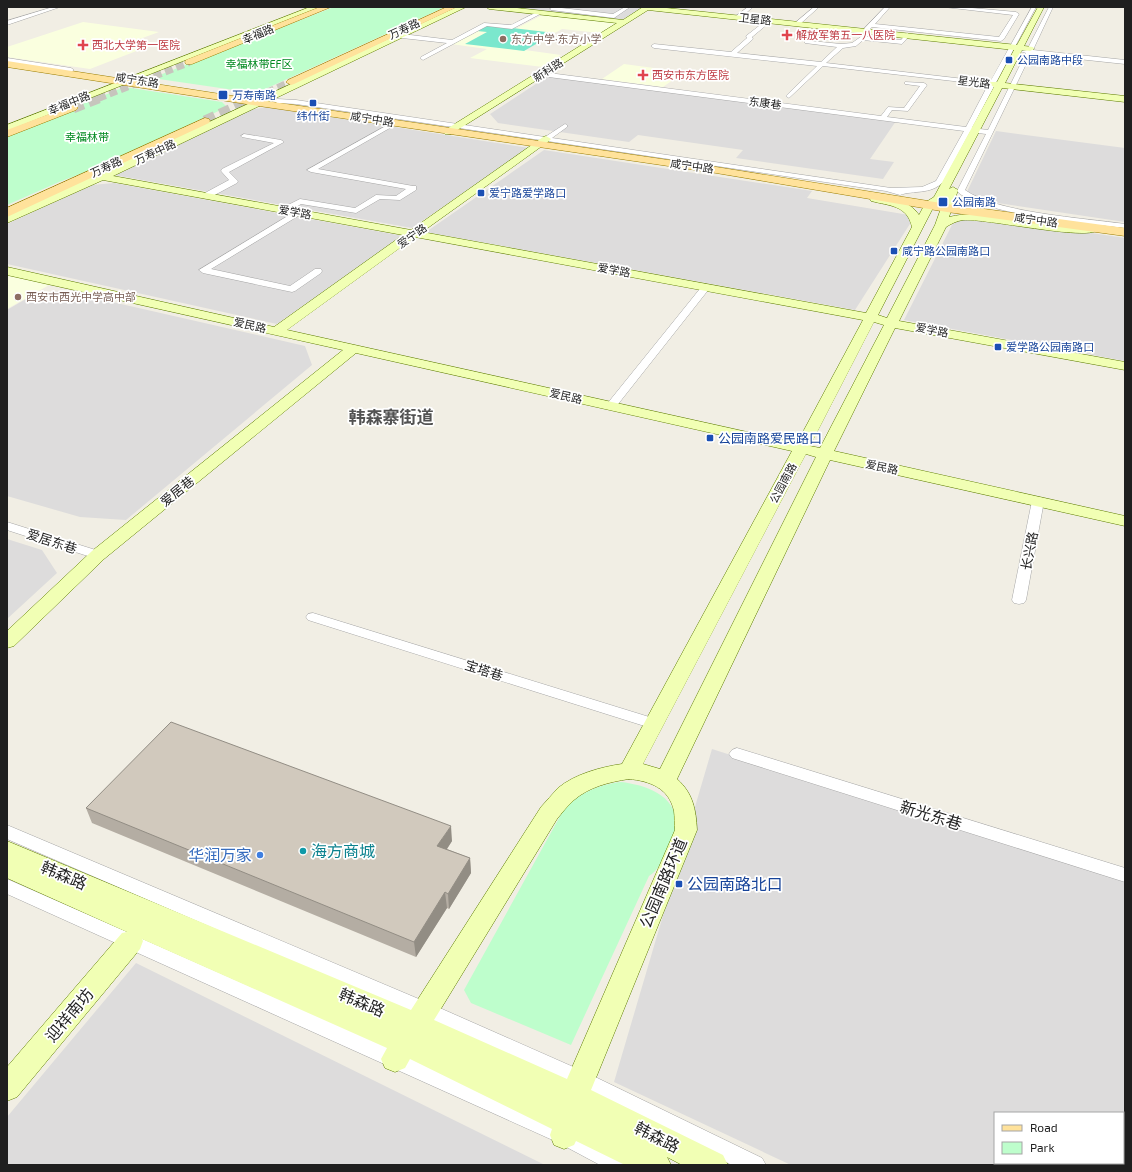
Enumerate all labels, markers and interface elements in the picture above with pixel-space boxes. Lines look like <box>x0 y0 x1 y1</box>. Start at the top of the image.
street label: 卫星路 <box>738 10 772 27</box>
street label: 万寿路 <box>386 16 421 41</box>
street label: 幸福路 <box>240 21 276 46</box>
place label: 解放军第五一八医院 <box>796 28 895 41</box>
marker: 解放军第五一八医院 <box>781 29 793 41</box>
place label: 东方中学·东方小学 <box>511 32 602 45</box>
marker: 东方中学·东方小学 <box>498 34 508 44</box>
place label: 西北大学第一医院 <box>92 38 180 51</box>
marker: 西北大学第一医院 <box>77 39 89 51</box>
place label: 公园南路中段 <box>1017 53 1083 66</box>
street label: 新科路 <box>530 55 565 84</box>
marker: 公园南路中段 <box>1004 55 1014 65</box>
park label: 幸福林带EF区 <box>225 57 293 70</box>
place label: 西安市东方医院 <box>652 68 729 81</box>
marker: 西安市东方医院 <box>637 69 649 81</box>
street label: 咸宁东路 <box>114 70 160 89</box>
street label: 星光路 <box>957 73 991 90</box>
street label: 幸福中路 <box>46 88 92 117</box>
place label: 万寿南路 <box>232 88 276 101</box>
marker: 万寿南路 <box>217 89 229 101</box>
street label: 东康巷 <box>748 94 782 111</box>
marker: 纬什街 <box>308 98 318 108</box>
place label: 纬什街 <box>297 109 330 122</box>
street label: 咸宁中路 <box>349 109 395 128</box>
park label: 幸福林带 <box>65 130 109 143</box>
street label: 万寿中路 <box>132 136 177 167</box>
street label: 万寿路 <box>88 154 123 179</box>
street label: 咸宁中路 <box>669 156 715 175</box>
place label: 爱宁路爱学路口 <box>489 186 566 199</box>
marker: 爱宁路爱学路口 <box>476 188 486 198</box>
place label: 公园南路 <box>952 195 996 208</box>
marker: 公园南路 <box>937 196 949 208</box>
street label: 爱学路 <box>278 202 312 221</box>
street label: 咸宁中路 <box>1013 210 1059 229</box>
street label: 爱宁路 <box>394 221 429 250</box>
place label: 咸宁路公园南路口 <box>902 244 990 257</box>
marker: 咸宁路公园南路口 <box>889 246 899 256</box>
street label: 爱学路 <box>597 260 631 279</box>
place label: 西安市西光中学高中部 <box>26 290 136 303</box>
marker: 西安市西光中学高中部 <box>13 292 23 302</box>
street label: 爱民路 <box>233 314 268 335</box>
street label: 爱学路 <box>915 320 950 339</box>
place label: 爱学路公园南路口 <box>1006 340 1094 353</box>
marker: 爱学路公园南路口 <box>993 342 1003 352</box>
street label: 爱民路 <box>549 385 584 406</box>
district label: 韩森寨街道 <box>349 406 434 426</box>
place label: 公园南路爱民路口 <box>718 430 822 446</box>
marker: 公园南路爱民路口 <box>705 433 715 443</box>
street label: 爱民路 <box>865 457 900 476</box>
street label: 公园南路 <box>766 460 799 505</box>
street label: 爱居巷 <box>157 473 197 509</box>
street label: 爱居东巷 <box>25 525 79 557</box>
street label: 长兴路 <box>1017 530 1041 572</box>
street label: 宝塔巷 <box>463 656 505 684</box>
street label: 新光东巷 <box>898 796 965 833</box>
street label: 公园南路环道 <box>635 835 690 931</box>
place label: 海方商城 <box>311 841 375 860</box>
place label: 华润万家 <box>188 845 252 864</box>
marker: 海方商城 <box>298 846 308 856</box>
marker: 华润万家 <box>255 850 265 860</box>
street label: 韩森路 <box>38 856 90 893</box>
place label: 公园南路北口 <box>687 874 783 893</box>
marker: 公园南路北口 <box>674 879 684 889</box>
street label: 韩森路 <box>336 983 388 1020</box>
street label: 迎祥南坊 <box>41 984 96 1045</box>
legend <box>994 1112 1124 1164</box>
street label: 韩森路 <box>632 1117 683 1156</box>
text: Road <box>1030 1120 1058 1134</box>
text: Park <box>1030 1140 1055 1154</box>

